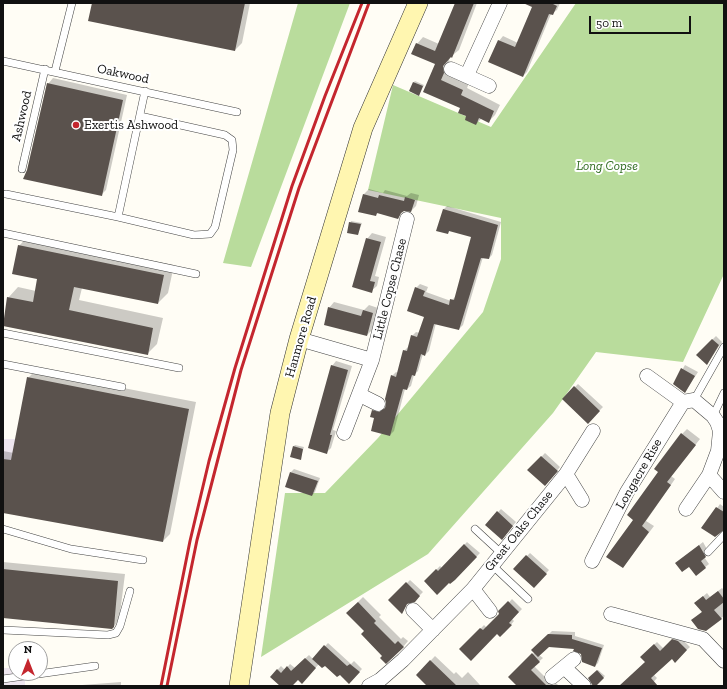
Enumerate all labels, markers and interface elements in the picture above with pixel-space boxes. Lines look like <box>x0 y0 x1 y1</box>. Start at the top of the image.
scale bar <box>591 8 693 34</box>
text: 50 m <box>596 16 622 30</box>
street label: Oakwood <box>96 61 150 87</box>
street label: Ashwood <box>9 89 35 143</box>
place label: Exertis Ashwood <box>84 117 178 133</box>
marker: Exertis Ashwood <box>71 120 81 130</box>
park label: Long Copse <box>576 158 638 174</box>
street label: Little Copse Chase <box>370 237 410 341</box>
street label: Hanmore Road <box>282 295 320 379</box>
street label: Longacre Rise <box>613 436 665 512</box>
street label: Great Oaks Chase <box>482 487 556 575</box>
north arrow <box>8 641 48 681</box>
text: N <box>24 643 32 656</box>

